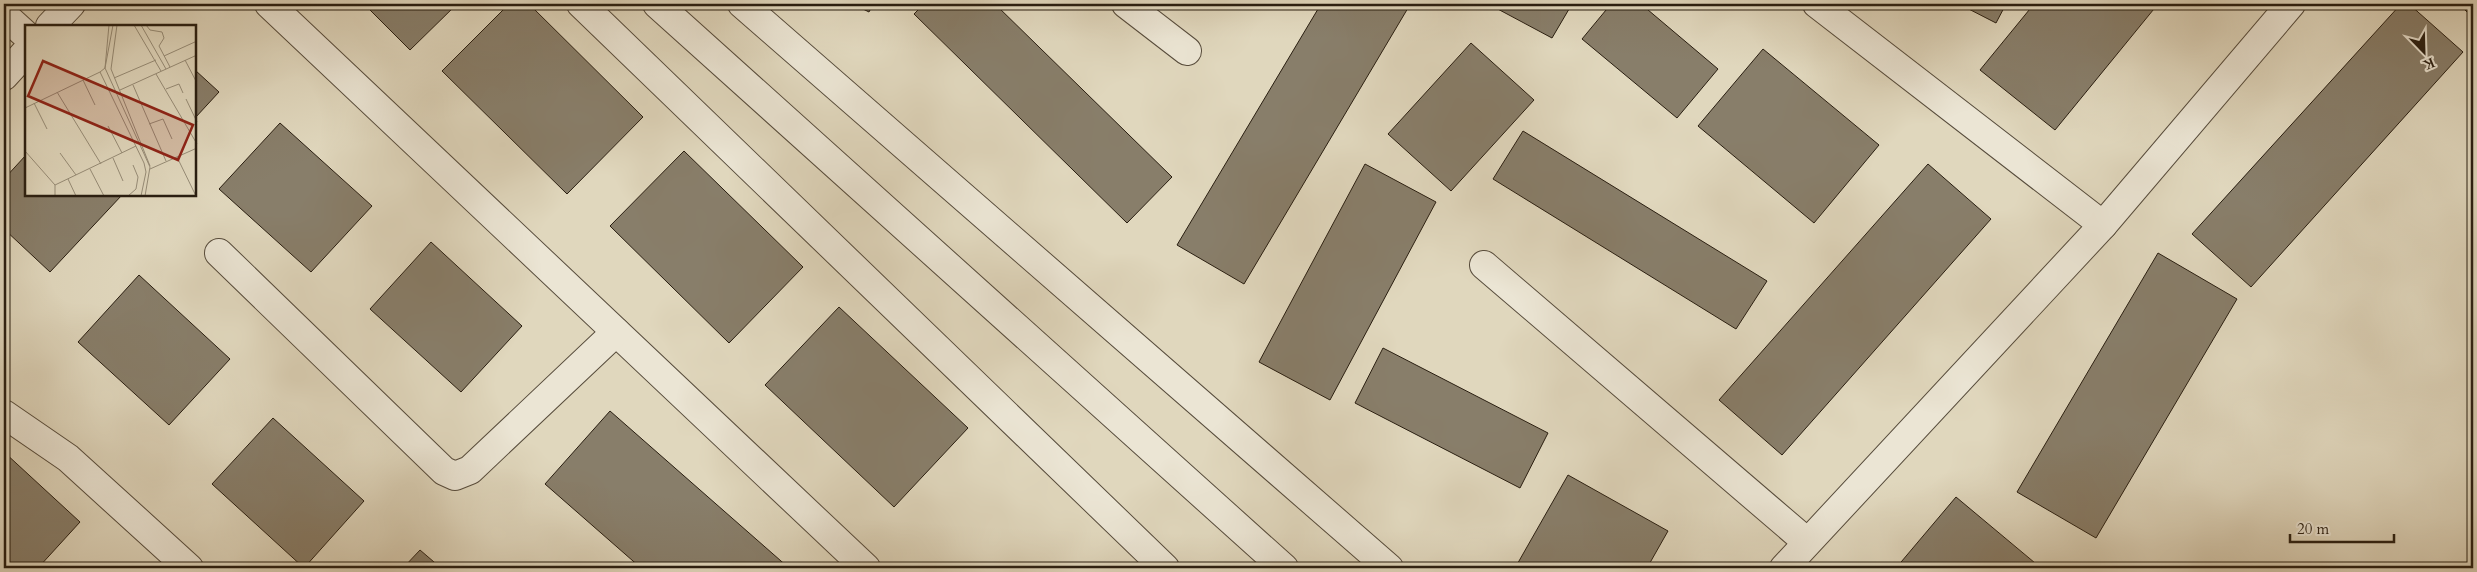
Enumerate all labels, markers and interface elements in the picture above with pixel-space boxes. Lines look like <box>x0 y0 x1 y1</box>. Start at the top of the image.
inset map <box>25 25 196 196</box>
north arrow <box>2400 28 2450 78</box>
text: K <box>2419 53 2438 75</box>
scale bar <box>2290 512 2393 544</box>
text: 20 m <box>2297 519 2329 539</box>

